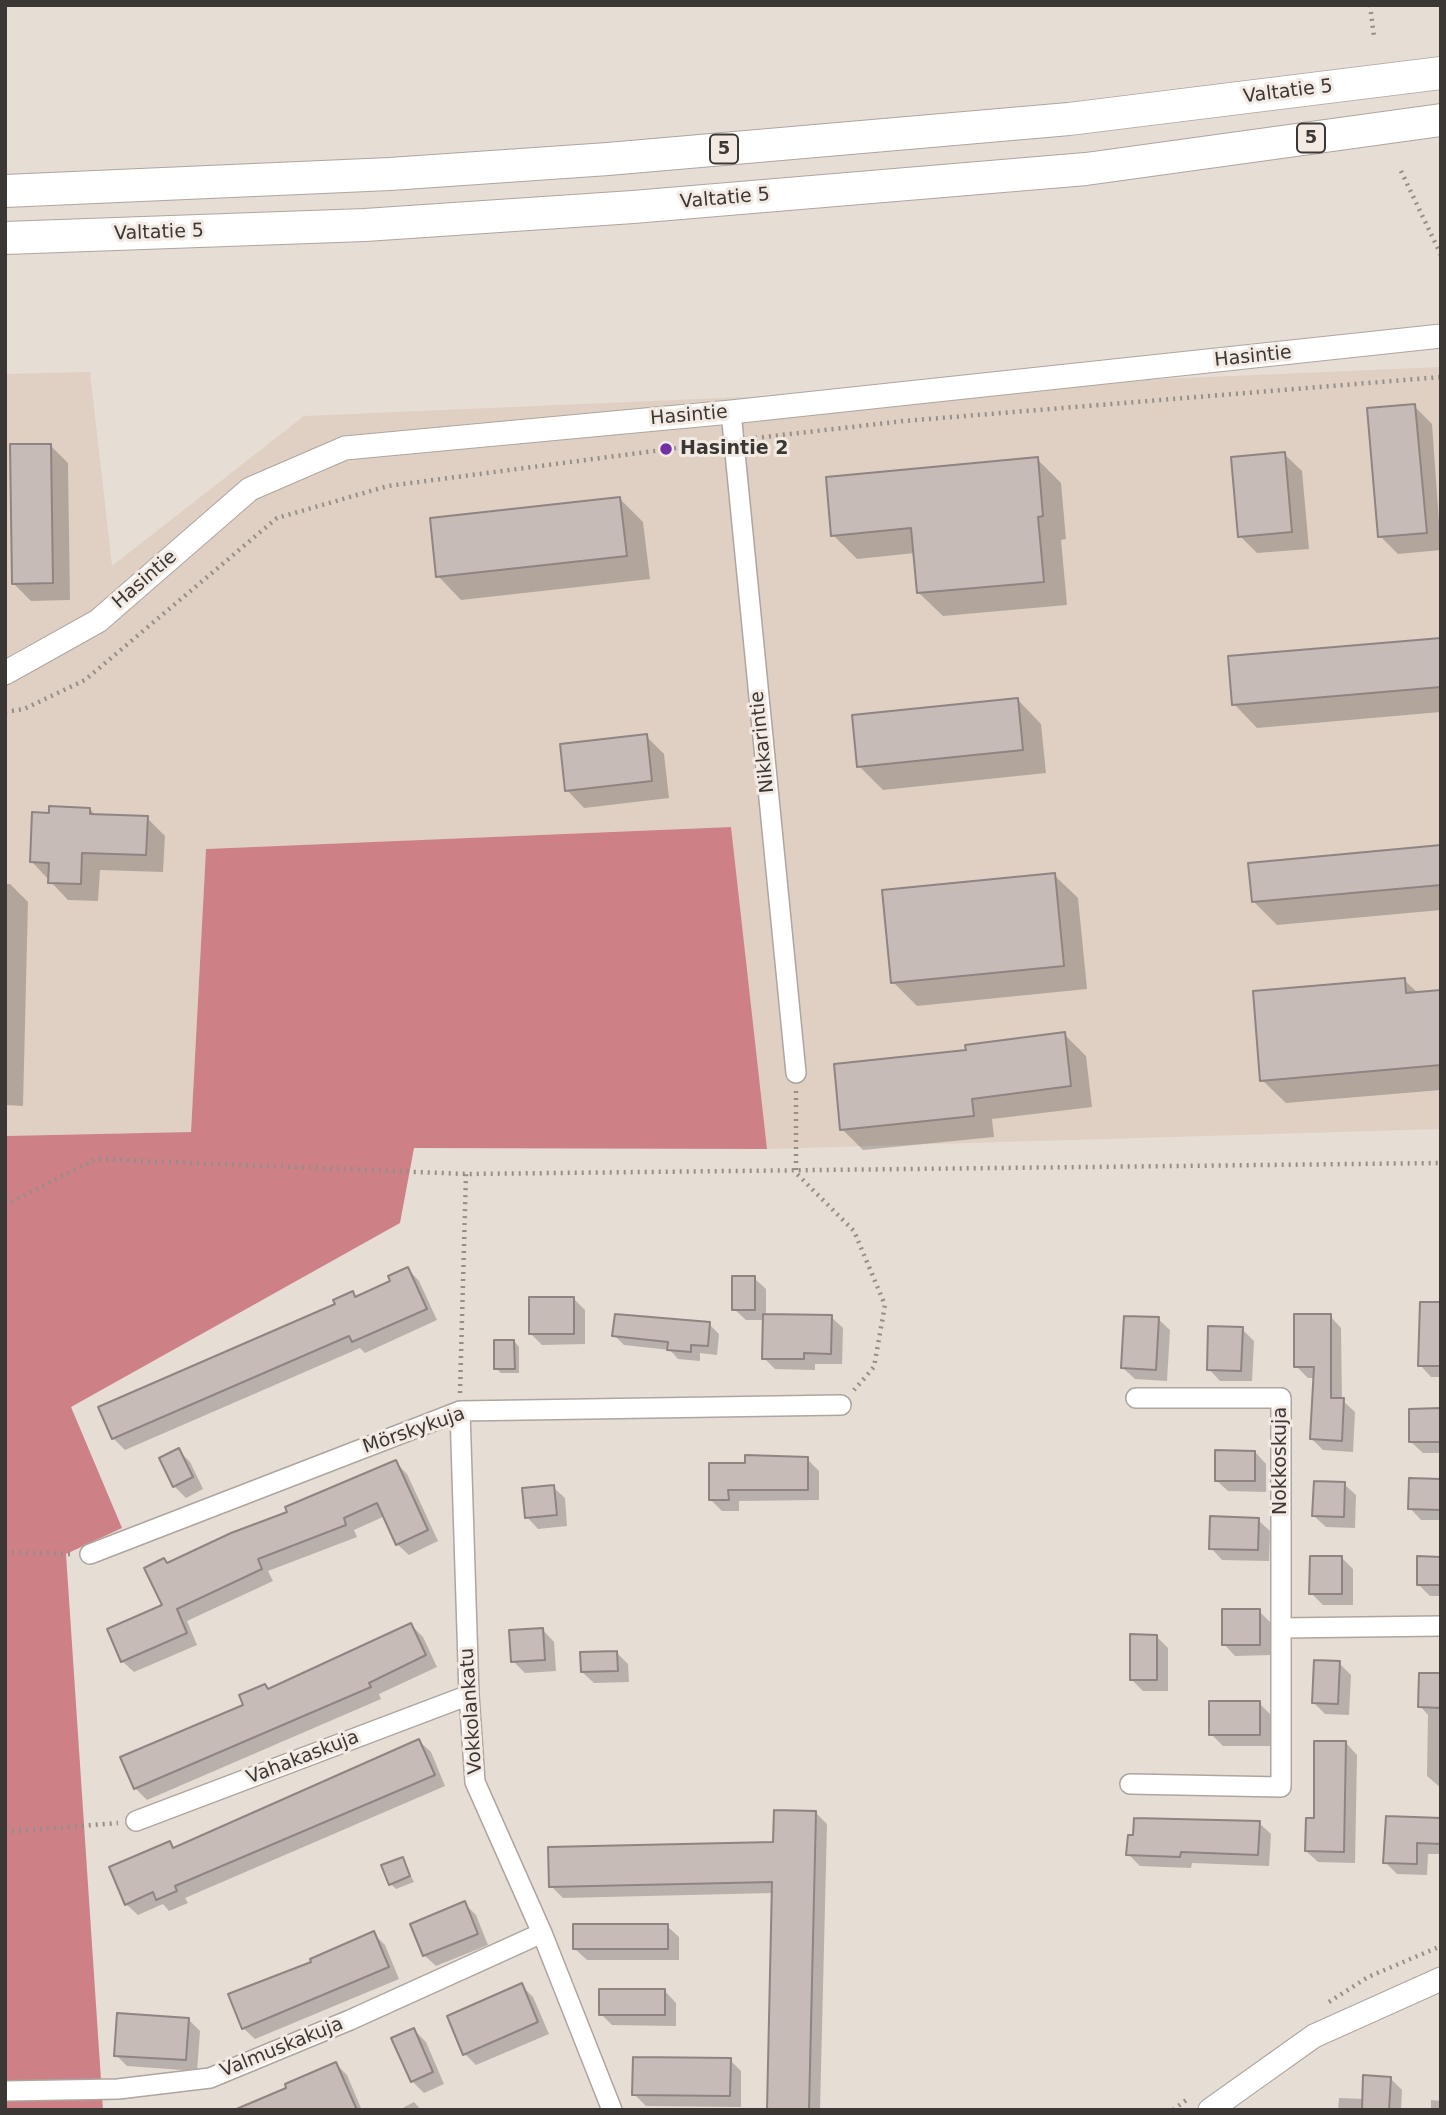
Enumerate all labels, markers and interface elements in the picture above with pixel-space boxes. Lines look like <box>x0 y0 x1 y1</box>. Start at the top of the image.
street label: Valtatie 5 <box>1242 75 1334 109</box>
road number: 5 <box>1297 124 1325 153</box>
road number: 5 <box>710 134 738 164</box>
street label: Valtatie 5 <box>679 184 771 214</box>
street label: Valtatie 5 <box>114 220 204 246</box>
street label: Hasintie <box>1213 342 1293 372</box>
street label: Hasintie <box>649 401 729 431</box>
place label: Hasintie 2 <box>680 438 788 460</box>
marker: Hasintie 2 <box>658 441 674 457</box>
street label: Hasintie <box>108 546 182 614</box>
street label: Nikkarintie <box>746 690 780 794</box>
street label: Mörskykuja <box>360 1403 468 1459</box>
street label: Nokkoskuja <box>1270 1407 1292 1515</box>
street label: Vokkolankatu <box>456 1647 488 1775</box>
street label: Vahakaskuja <box>244 1726 362 1790</box>
street label: Valmuskakuja <box>217 2013 347 2083</box>

